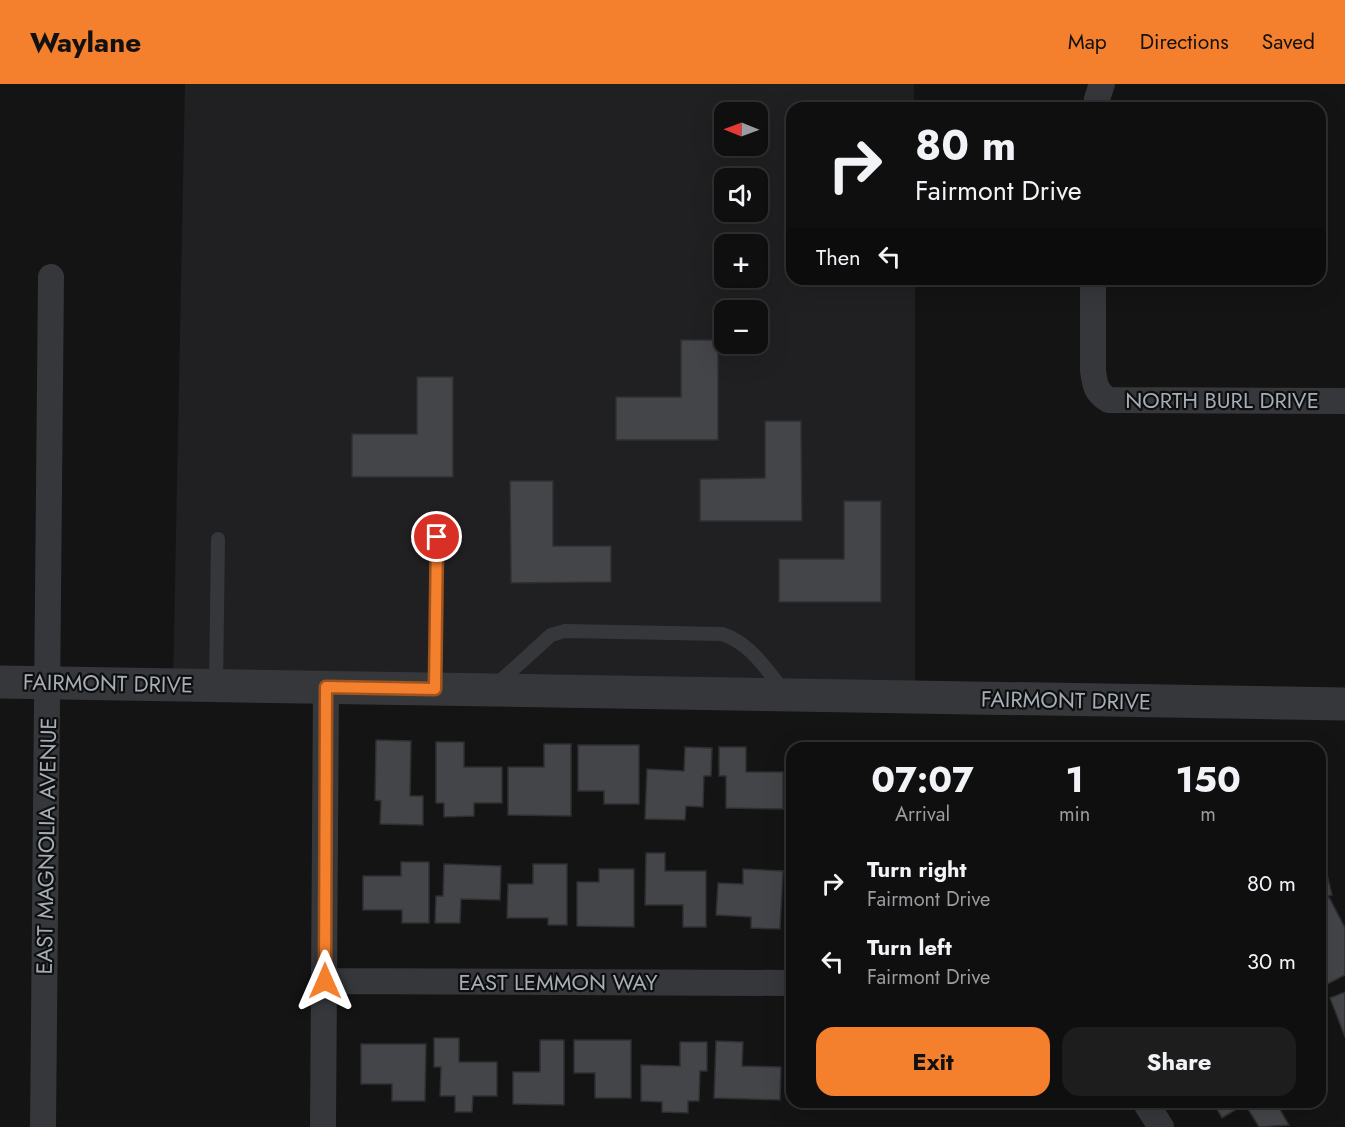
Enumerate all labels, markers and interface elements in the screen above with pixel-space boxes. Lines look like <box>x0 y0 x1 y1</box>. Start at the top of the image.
text: Waylane <box>30 22 141 63</box>
text: Map <box>1068 27 1107 57</box>
text: Directions <box>1140 27 1229 57</box>
text: Saved <box>1262 27 1315 57</box>
north arrow <box>714 102 768 156</box>
map controls <box>714 102 768 354</box>
text: 80 m <box>915 115 1016 176</box>
icon: right <box>816 126 894 204</box>
button: sound <box>714 168 768 222</box>
text: Fairmont Drive <box>915 171 1082 210</box>
button: + <box>714 234 768 288</box>
icon: left <box>873 240 906 273</box>
text: Then <box>816 241 861 273</box>
button: − <box>714 300 768 354</box>
street label: NORTH BURL DRIVE <box>1125 384 1319 416</box>
pin <box>411 511 462 562</box>
icon: arrive <box>420 520 453 553</box>
street label: FAIRMONT DRIVE <box>23 666 193 700</box>
street label: FAIRMONT DRIVE <box>981 683 1151 717</box>
street label: EAST MAGNOLIA AVENUE <box>28 717 64 975</box>
text: 07:07 <box>871 753 974 805</box>
text: 1 <box>1065 753 1084 805</box>
text: 150 <box>1175 753 1241 805</box>
text: Arrival <box>895 800 950 829</box>
text: min <box>1059 800 1090 829</box>
text: m <box>1200 800 1216 829</box>
text: Turn right <box>867 853 967 885</box>
icon: right <box>816 867 849 900</box>
text: 80 m <box>1247 867 1296 899</box>
text: Fairmont Drive <box>867 885 990 914</box>
text: Turn left <box>867 931 952 963</box>
icon: left <box>816 945 849 978</box>
text: 30 m <box>1247 945 1296 977</box>
position arrow <box>293 949 357 1013</box>
text: Fairmont Drive <box>867 963 990 992</box>
street label: EAST LEMMON WAY <box>458 966 658 998</box>
button: Exit <box>816 1027 1050 1096</box>
button: Share <box>1062 1027 1296 1096</box>

